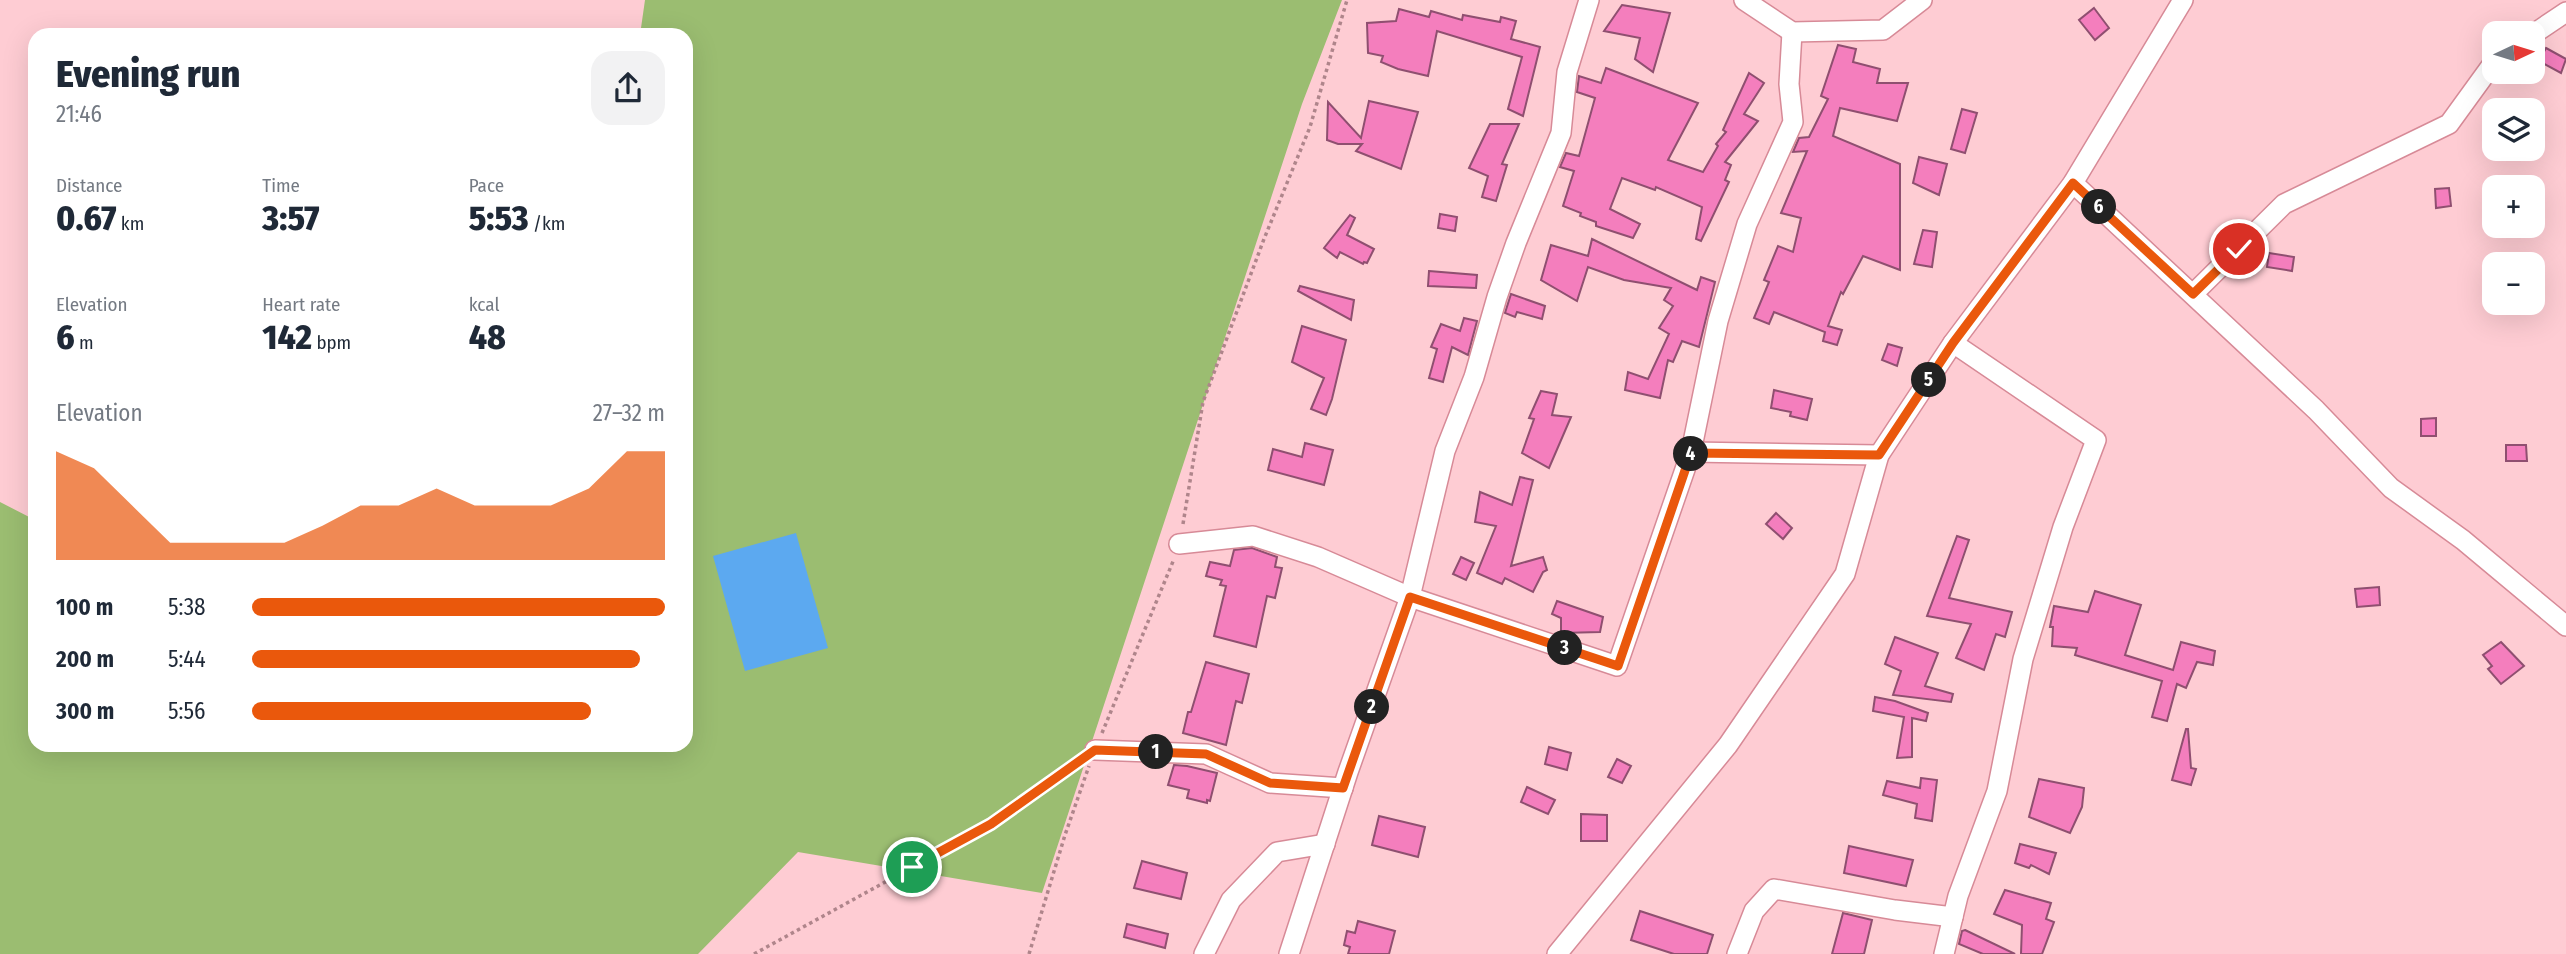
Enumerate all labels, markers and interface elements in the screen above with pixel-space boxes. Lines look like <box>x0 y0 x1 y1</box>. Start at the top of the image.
north arrow <box>2482 21 2544 84</box>
map controls <box>2482 21 2545 315</box>
text: Evening run <box>56 51 240 97</box>
button: share <box>591 51 665 125</box>
button: layers <box>2482 98 2545 161</box>
text: 21:46 <box>56 100 102 128</box>
text: Distance <box>56 174 123 197</box>
text: Time <box>262 174 300 197</box>
text: Pace <box>469 174 504 197</box>
button: + <box>2482 175 2545 238</box>
pin: 6 <box>2082 190 2116 224</box>
text: 6 <box>2094 195 2103 218</box>
text: 0.67 <box>56 197 116 239</box>
text: 3:57 <box>262 197 319 239</box>
text: 5:53 <box>469 197 529 239</box>
text: km <box>116 212 144 235</box>
text: /km <box>529 212 565 235</box>
pin <box>2209 219 2269 279</box>
icon: check <box>2220 230 2258 268</box>
button: − <box>2482 252 2545 315</box>
text: Elevation <box>56 293 128 316</box>
text: Heart rate <box>262 293 340 316</box>
text: kcal <box>469 293 499 316</box>
text: 6 <box>56 316 75 358</box>
text: 142 <box>262 316 312 358</box>
text: 48 <box>469 316 506 358</box>
text: m <box>75 331 94 354</box>
text: bpm <box>312 331 351 354</box>
pin: 5 <box>1912 362 1946 398</box>
text: 5 <box>1924 368 1933 391</box>
text: Elevation <box>56 399 143 427</box>
text: 27–32 m <box>593 399 665 427</box>
pin: 4 <box>1674 436 1708 472</box>
text: 4 <box>1686 442 1695 465</box>
text: 100 m <box>56 593 113 621</box>
text: 5:38 <box>168 593 206 621</box>
pin: 3 <box>1548 630 1582 666</box>
text: 3 <box>1560 636 1569 659</box>
text: 200 m <box>56 645 114 673</box>
text: 5:44 <box>168 645 206 673</box>
pin: 2 <box>1354 690 1390 724</box>
text: 2 <box>1367 695 1376 718</box>
text: 300 m <box>56 697 114 725</box>
text: 5:56 <box>168 697 206 725</box>
pin: 1 <box>1138 734 1174 770</box>
text: 1 <box>1151 740 1160 763</box>
pin <box>882 837 942 897</box>
icon: arrive <box>893 848 931 886</box>

